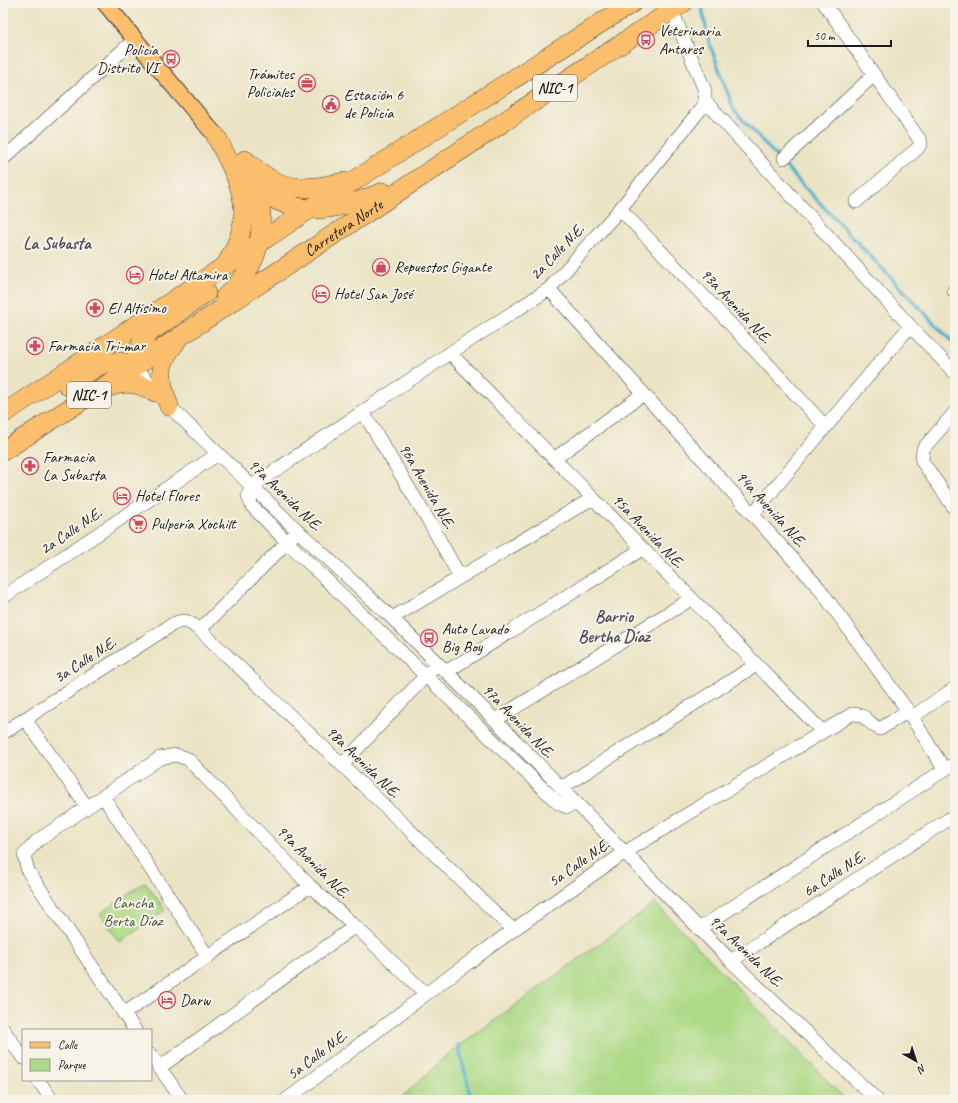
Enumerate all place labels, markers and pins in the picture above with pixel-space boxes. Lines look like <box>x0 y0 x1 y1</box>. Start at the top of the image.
place label: Veterinaria Antares <box>659 21 722 59</box>
bus stop icon: Veterinaria Antares <box>636 30 656 50</box>
place label: Policía Distrito VI <box>97 40 162 78</box>
bus stop icon: Policía Distrito VI <box>161 49 181 69</box>
place label: Trámites Policiales <box>247 64 296 102</box>
office icon: Trámites Policiales <box>297 73 317 93</box>
place label: Estación 6 de Policía <box>344 85 404 123</box>
public building icon: Estación 6 de Policía <box>321 94 341 114</box>
shop icon: Repuestos Gigante <box>371 257 391 277</box>
place label: Repuestos Gigante <box>394 257 493 277</box>
hotel icon: Hotel Altamira <box>125 265 145 285</box>
place label: Hotel Altamira <box>148 265 229 285</box>
hotel icon: Hotel San José <box>311 284 331 304</box>
place label: Hotel San José <box>334 284 415 304</box>
pharmacy icon: El Altisimo <box>85 298 105 318</box>
place label: El Altisimo <box>108 298 167 318</box>
pharmacy icon: Farmacia Tri-mar <box>25 336 45 356</box>
place label: Farmacia Tri-mar <box>48 336 147 356</box>
place label: Farmacia La Subasta <box>43 447 107 485</box>
pharmacy icon: Farmacia La Subasta <box>20 456 40 476</box>
hotel icon: Hotel Flores <box>112 486 132 506</box>
place label: Hotel Flores <box>135 486 200 506</box>
supermarket icon: Pulpería Xochilt <box>128 514 148 534</box>
place label: Pulpería Xochilt <box>151 514 237 534</box>
place label: Auto Lavado Big Boy <box>442 619 511 657</box>
bus stop icon: Auto Lavado Big Boy <box>419 628 439 648</box>
hotel icon: Darw <box>157 990 177 1010</box>
place label: Darw <box>180 990 212 1010</box>

